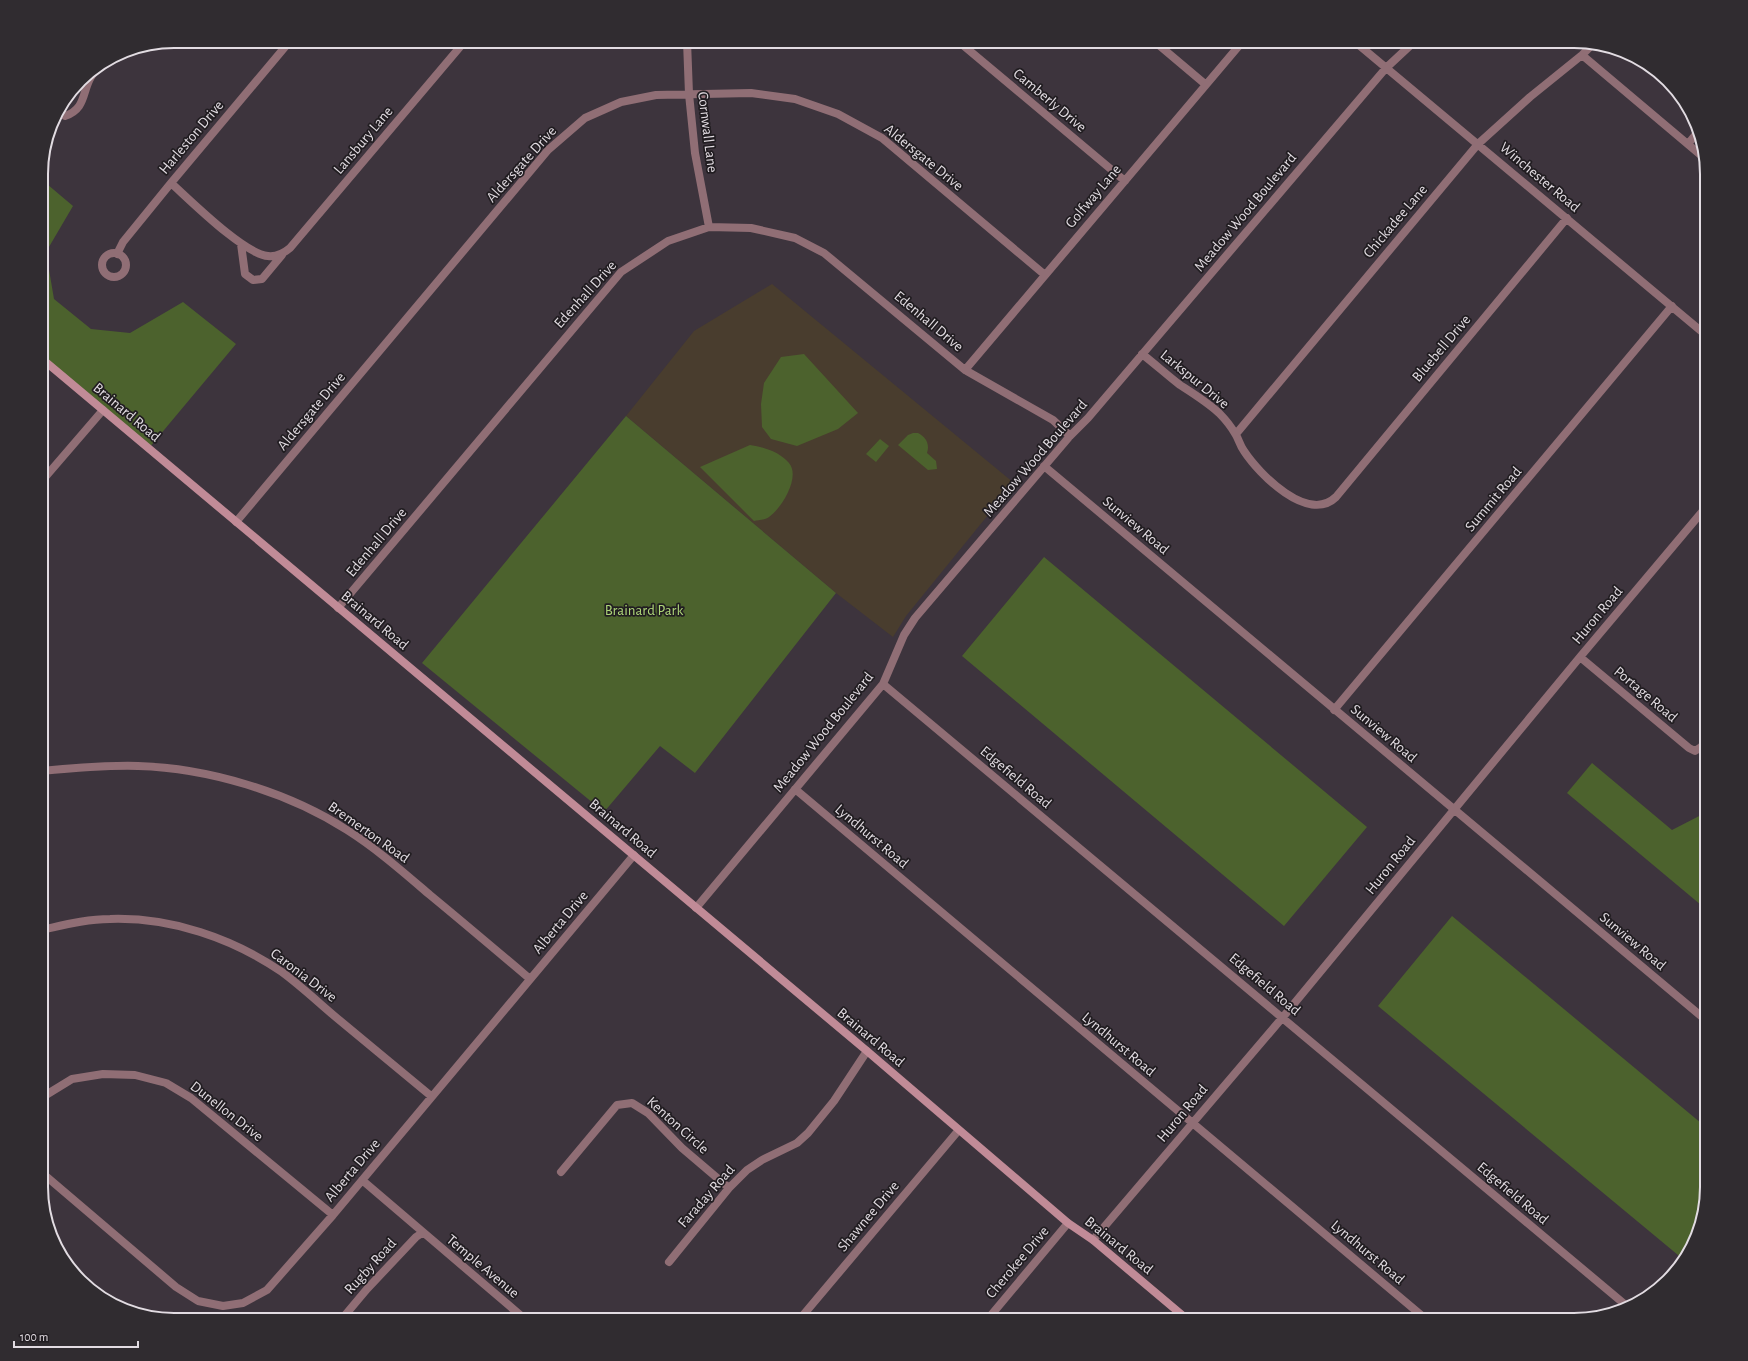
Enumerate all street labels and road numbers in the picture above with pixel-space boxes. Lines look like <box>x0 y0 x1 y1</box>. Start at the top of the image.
street label: Camberly Drive <box>1010 66 1089 135</box>
street label: Cornwall Lane <box>695 91 720 173</box>
street label: Harleston Drive <box>156 98 226 177</box>
street label: Lansbury Lane <box>331 104 396 177</box>
street label: Aldersgate Drive <box>881 121 966 194</box>
street label: Aldersgate Drive <box>483 123 559 205</box>
street label: Winchester Road <box>1497 140 1583 215</box>
street label: Meadow Wood Boulevard <box>1192 150 1299 274</box>
street label: Golfway Lane <box>1063 162 1124 231</box>
street label: Chickadee Lane <box>1361 182 1430 261</box>
street label: Edenhall Drive <box>551 258 619 331</box>
street label: Edenhall Drive <box>891 288 966 355</box>
street label: Bluebell Drive <box>1409 312 1474 385</box>
street label: Larkspur Drive <box>1157 347 1232 412</box>
street label: Aldersgate Drive <box>275 369 348 453</box>
street label: Brainard Road <box>90 380 163 445</box>
street label: Meadow Wood Boulevard <box>981 397 1090 520</box>
street label: Summit Road <box>1462 464 1525 534</box>
street label: Sunview Road <box>1100 493 1172 557</box>
street label: Edenhall Drive <box>343 505 410 580</box>
street label: Huron Road <box>1569 584 1626 647</box>
street label: Brainard Road <box>338 588 411 653</box>
street label: Portage Road <box>1611 664 1680 725</box>
street label: Meadow Wood Boulevard <box>770 669 876 795</box>
street label: Sunview Road <box>1348 701 1420 765</box>
street label: Edgefield Road <box>977 743 1054 812</box>
street label: Brainard Road <box>586 796 659 861</box>
street label: Bremerton Road <box>325 799 412 866</box>
street label: Lyndhurst Road <box>832 802 911 871</box>
street label: Huron Road <box>1363 833 1418 897</box>
street label: Alberta Drive <box>530 888 591 957</box>
street label: Sunview Road <box>1597 909 1669 973</box>
street label: Caronia Drive <box>268 946 340 1005</box>
street label: Edgefield Road <box>1226 950 1303 1019</box>
street label: Brainard Road <box>834 1005 907 1070</box>
street label: Lyndhurst Road <box>1079 1010 1158 1079</box>
street label: Dunellon Drive <box>187 1078 266 1144</box>
street label: Huron Road <box>1154 1082 1211 1145</box>
street label: Kenton Circle <box>644 1094 711 1157</box>
street label: Alberta Drive <box>322 1136 383 1205</box>
street label: Edgefield Road <box>1474 1159 1551 1228</box>
street label: Faraday Road <box>675 1162 738 1231</box>
street label: Shawnee Drive <box>835 1178 902 1254</box>
street label: Brainard Road <box>1082 1214 1156 1277</box>
street label: Lyndhurst Road <box>1328 1218 1407 1287</box>
street label: Cherokee Drive <box>983 1223 1052 1301</box>
street label: Temple Avenue <box>443 1232 522 1301</box>
street label: Rugby Road <box>342 1235 399 1297</box>

